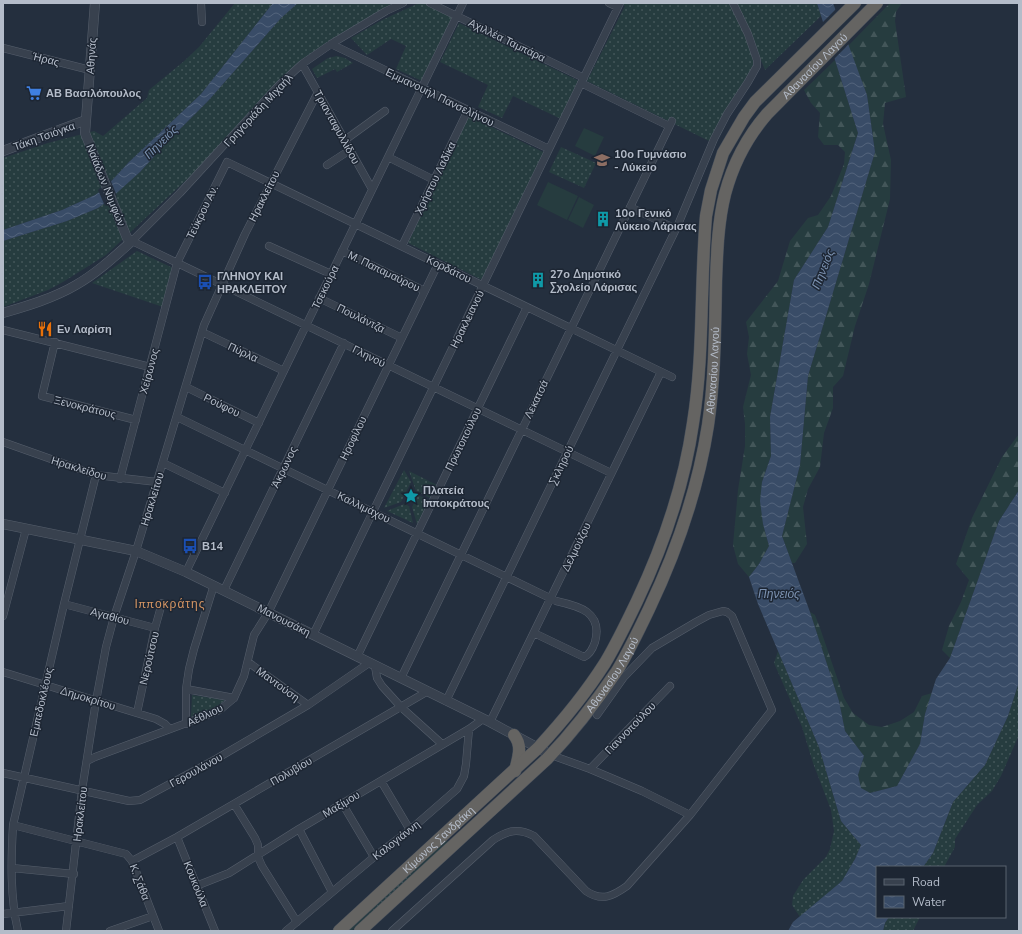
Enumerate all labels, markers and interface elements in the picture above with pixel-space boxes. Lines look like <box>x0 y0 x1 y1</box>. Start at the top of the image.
street label: Αχιλλέα Ταμπάρα <box>466 15 548 66</box>
street label: Αθανασίου Λαγού <box>779 30 851 103</box>
street label: Αθηνάς <box>83 37 100 75</box>
street label: Ήρας <box>30 49 61 70</box>
street label: Εμμανουήλ Πανσελήνου <box>383 65 496 130</box>
street label: Γρηγοριάδη Μιχαήλ <box>220 70 297 150</box>
supermarket icon: ΑΒ Βασιλόπουλος <box>25 84 43 102</box>
place label: ΑΒ Βασιλόπουλος <box>46 86 141 101</box>
street label: Τριανταφυλλίδου <box>310 87 363 167</box>
street label: Τάκη Τσιόγκα <box>11 118 78 155</box>
water label: Πηνειός <box>141 121 182 162</box>
street label: Χρήστου Λαδίκα <box>411 139 460 217</box>
street label: Ναϊάδων Νυμφών <box>82 142 129 229</box>
place label: 10ο Γυμνάσιο - Λύκειο <box>614 147 687 175</box>
school or university icon: 10ο Γυμνάσιο - Λύκειο <box>593 151 611 169</box>
street label: Ηρακλείτου <box>245 168 284 224</box>
street label: Τεύκρου Αν. <box>183 183 222 242</box>
place label: 10ο Γενικό Λύκειο Λάρισας <box>615 206 697 234</box>
building icon: 10ο Γενικό Λύκειο Λάρισας <box>594 210 612 228</box>
water label: Πηνειός <box>808 246 838 291</box>
street label: Μ. Παπαμαύρου <box>345 247 422 295</box>
street label: Κορδάτου <box>424 252 474 287</box>
street label: Τσεκούρα <box>308 262 343 312</box>
place label: 27ο Δημοτικό Σχολείο Λάρισας <box>550 267 638 295</box>
place label: ΓΛΗΝΟΥ ΚΑΙ ΗΡΑΚΛΕΙΤΟΥ <box>217 269 288 297</box>
building icon: 27ο Δημοτικό Σχολείο Λάρισας <box>529 271 547 289</box>
bus stop icon: ΓΛΗΝΟΥ ΚΑΙ ΗΡΑΚΛΕΙΤΟΥ <box>196 273 214 291</box>
street label: Ηρακλειανού <box>447 288 488 351</box>
street label: Πουλάντζα <box>334 300 388 337</box>
restaurant icon: Εν Λαρίση <box>36 320 54 338</box>
place label: Εν Λαρίση <box>57 322 112 337</box>
street label: Αθανασίου Λαγού <box>703 327 723 415</box>
street label: Πύρλα <box>225 339 261 366</box>
street label: Γληνού <box>350 342 388 371</box>
street label: Χείρωνος <box>136 347 163 396</box>
street label: Λεκατσά <box>521 377 553 421</box>
street label: Ρούφου <box>201 390 242 421</box>
street label: Ξενοκράτους <box>52 393 117 422</box>
street label: Πρωτοπούλου <box>442 405 485 474</box>
street label: Ηροφίλου <box>336 414 371 463</box>
street label: Σκληρού <box>545 443 577 487</box>
street label: Άκρωνος <box>268 444 301 491</box>
street label: Ηρακλείδου <box>49 453 108 484</box>
street label: Ηρακλείτου <box>137 471 168 528</box>
place label: Πλατεία Ιπποκράτους <box>423 483 490 511</box>
place icon: Πλατεία Ιπποκράτους <box>402 487 420 505</box>
street label: Καλλιμάχου <box>335 488 393 527</box>
street label: Δελμούζου <box>558 520 595 574</box>
bus stop icon: Β14 <box>181 537 199 555</box>
place label: Β14 <box>202 539 224 554</box>
water label: Πηνειός <box>758 586 800 602</box>
district label: Ιπποκράτης <box>134 596 206 612</box>
street label: Μανουσάκη <box>255 601 313 640</box>
street label: Αγαθίου <box>89 604 131 629</box>
street label: Νερούτσου <box>136 630 163 686</box>
street label: Αθανασίου Λαγού <box>583 634 642 716</box>
street label: Μαντούση <box>253 664 302 705</box>
street label: Εμπεδοκλέους <box>26 666 57 738</box>
street label: Δημοκρίτου <box>58 683 117 714</box>
street label: Γιαννοπούλου <box>601 699 659 758</box>
street label: Αέθλιου <box>185 701 226 730</box>
street label: Γερουλάνου <box>167 750 226 791</box>
street label: Πολυβίου <box>268 753 315 789</box>
street label: Ηρακλείτου <box>70 786 91 842</box>
street label: Μαξίμου <box>320 787 363 821</box>
street label: Κίμωνος Σανδράκη <box>399 803 478 877</box>
street label: Καλογιάννη <box>369 817 423 864</box>
street label: Κουκούλα <box>179 859 212 910</box>
street label: Κ. Σάθα <box>126 862 154 903</box>
legend <box>876 866 1006 918</box>
text: Road <box>912 874 940 890</box>
text: Water <box>912 894 946 910</box>

